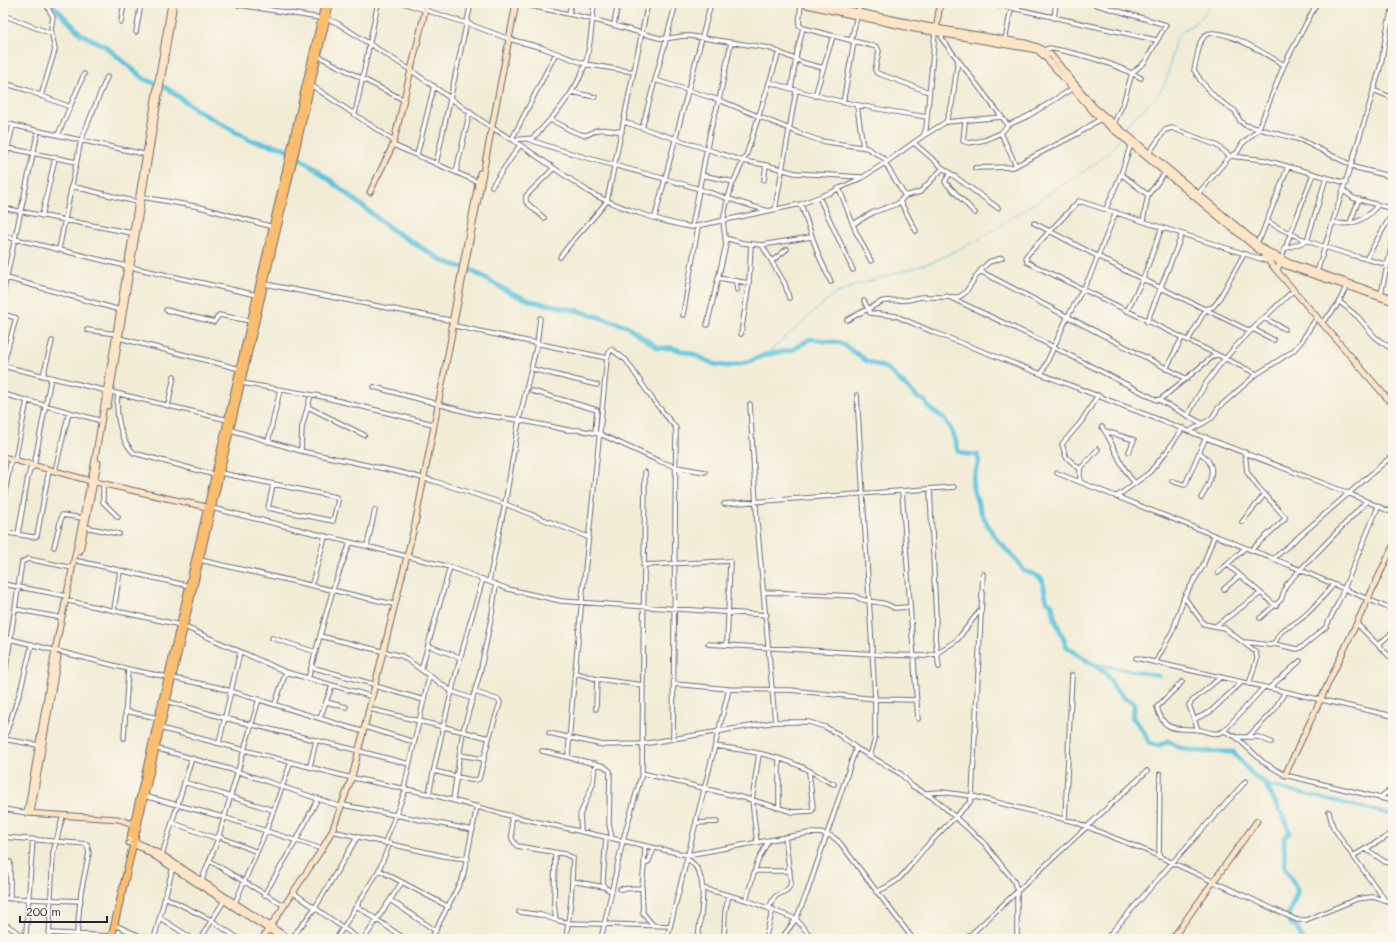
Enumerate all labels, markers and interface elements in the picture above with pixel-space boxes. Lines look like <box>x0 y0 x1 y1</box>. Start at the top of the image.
scale bar <box>20 898 107 924</box>
text: 200 m <box>26 903 61 919</box>

